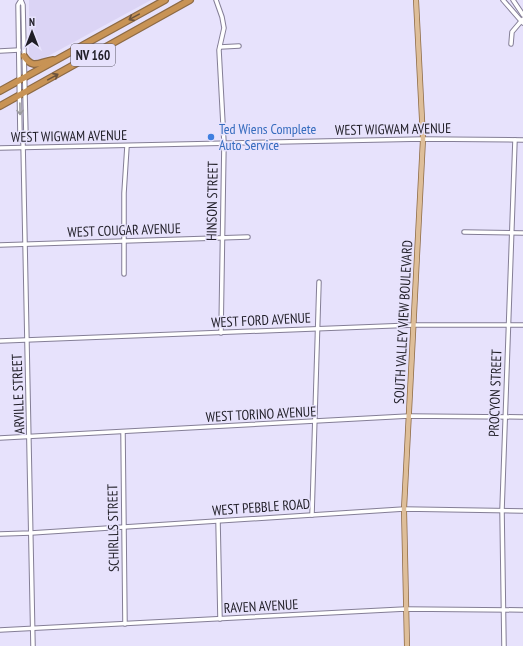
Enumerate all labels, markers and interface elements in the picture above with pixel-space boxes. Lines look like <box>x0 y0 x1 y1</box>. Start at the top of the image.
north arrow <box>12 12 52 52</box>
one-way arrow <box>128 14 140 22</box>
text: N <box>29 15 35 29</box>
road number: NV 160 <box>71 44 115 66</box>
one-way arrow <box>47 72 59 80</box>
one-way arrow <box>16 102 24 115</box>
street label: WEST WIGWAM AVENUE <box>335 119 451 139</box>
place label: Ted Wiens Complete Auto Service <box>219 120 317 154</box>
street label: WEST WIGWAM AVENUE <box>11 126 127 146</box>
marker: Ted Wiens Complete Auto Service <box>206 132 216 142</box>
street label: HINSON STREET <box>202 160 222 241</box>
street label: WEST COUGAR AVENUE <box>67 219 181 241</box>
street label: SOUTH VALLEY VIEW BOULEVARD <box>390 240 416 404</box>
street label: WEST FORD AVENUE <box>211 308 311 332</box>
street label: PROCYON STREET <box>484 348 506 437</box>
street label: ARVILLE STREET <box>8 353 28 434</box>
street label: WEST TORINO AVENUE <box>205 402 317 426</box>
street label: SCHIRLLS STREET <box>103 483 123 572</box>
street label: WEST PEBBLE ROAD <box>211 495 311 519</box>
street label: RAVEN AVENUE <box>223 595 299 617</box>

